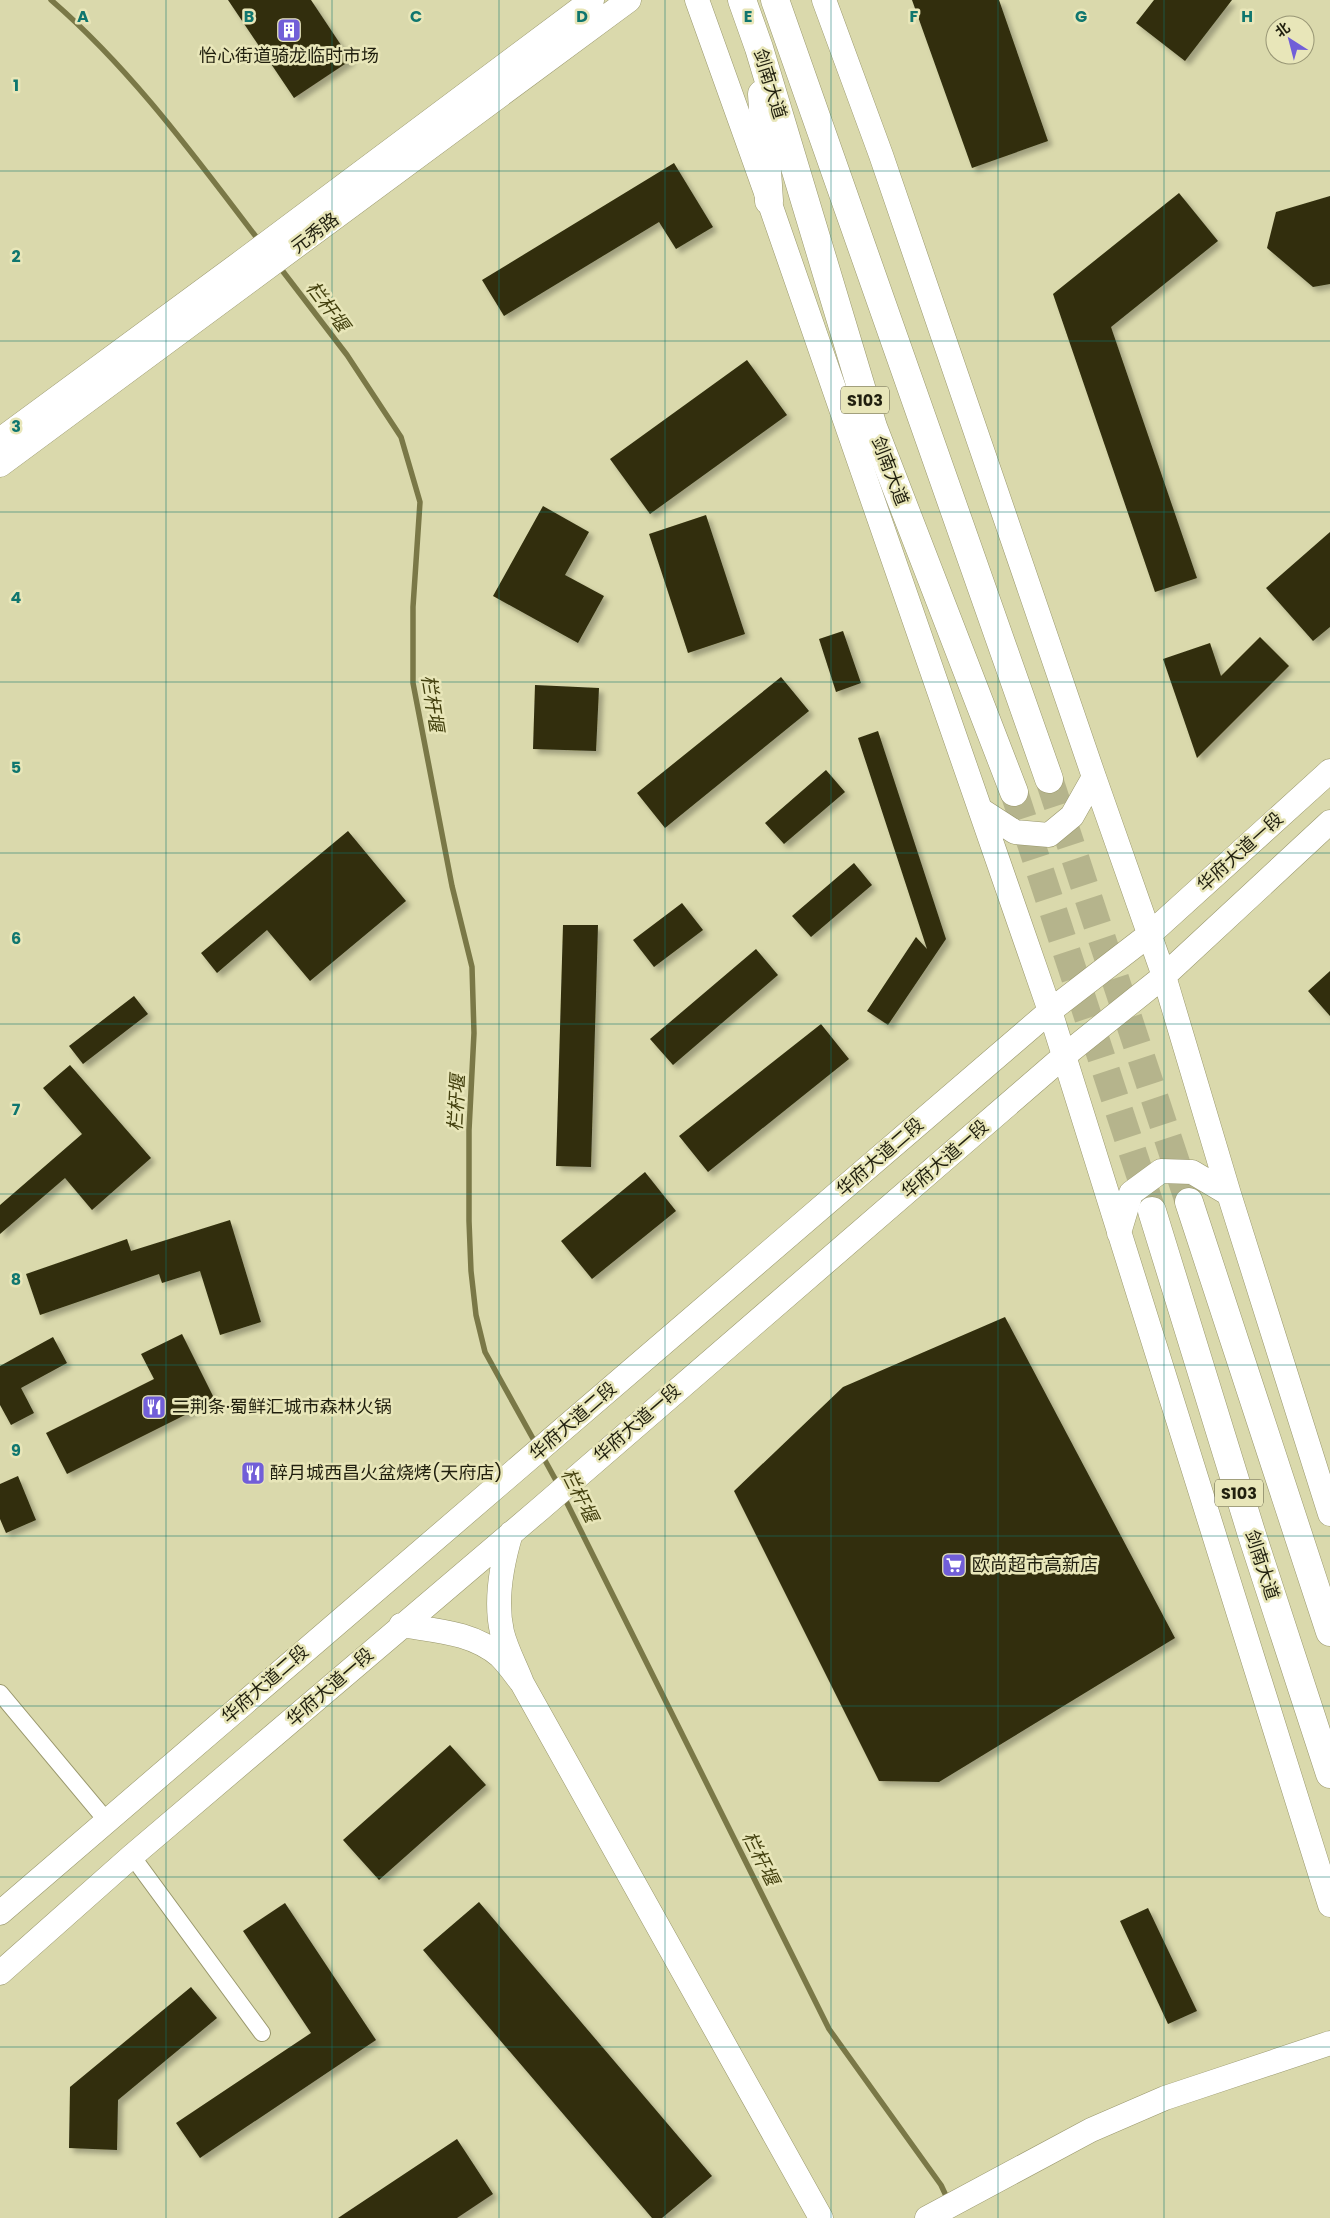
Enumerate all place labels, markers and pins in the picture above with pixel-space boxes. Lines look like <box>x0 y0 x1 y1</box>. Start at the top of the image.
building icon: 怡心街道骑龙临时市场 <box>276 17 302 43</box>
place label: 怡心街道骑龙临时市场 <box>199 43 379 68</box>
restaurant icon: 二荆条·蜀鲜汇城市森林火锅 <box>141 1394 167 1420</box>
place label: 二荆条·蜀鲜汇城市森林火锅 <box>172 1394 392 1419</box>
restaurant icon: 醉月城西昌火盆烧烤(天府店) <box>240 1460 266 1486</box>
place label: 醉月城西昌火盆烧烤(天府店) <box>270 1460 502 1485</box>
supermarket icon: 欧尚超市高新店 <box>941 1552 967 1578</box>
place label: 欧尚超市高新店 <box>972 1552 1098 1577</box>

